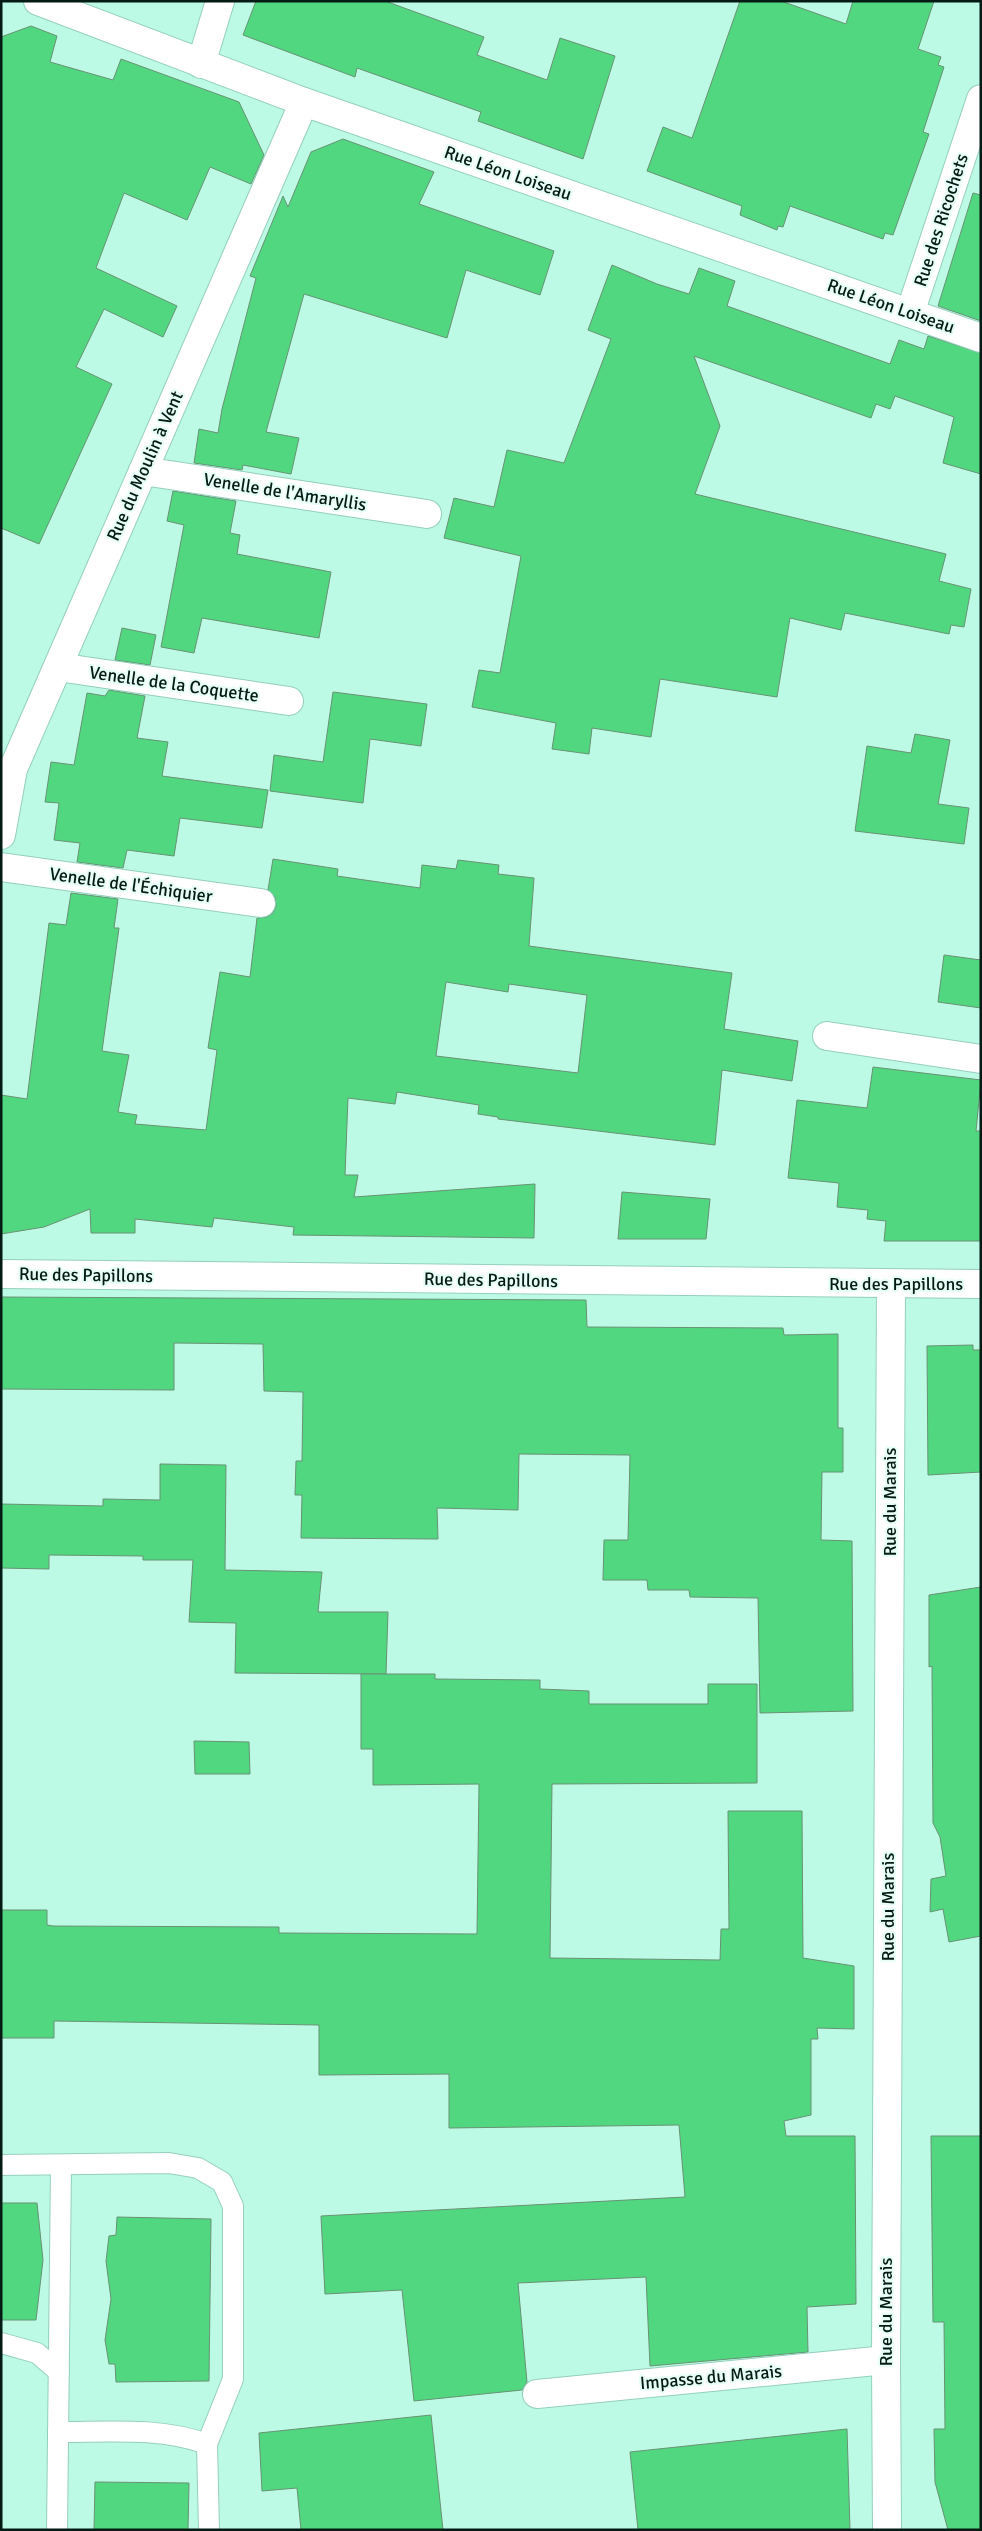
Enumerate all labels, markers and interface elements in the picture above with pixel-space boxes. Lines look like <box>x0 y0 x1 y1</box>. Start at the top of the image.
street label: Rue Léon Loiseau <box>441 141 575 205</box>
street label: Rue des Ricochets <box>909 151 973 289</box>
street label: Rue Léon Loiseau <box>824 274 958 338</box>
street label: Rue du Moulin à Vent <box>102 388 188 544</box>
street label: Venelle de l'Amaryllis <box>202 468 368 516</box>
street label: Venelle de la Coquette <box>88 661 260 707</box>
street label: Venelle de l'Échiquier <box>48 863 214 907</box>
street label: Rue des Papillons <box>19 1263 153 1287</box>
street label: Rue des Papillons <box>424 1268 558 1292</box>
street label: Rue des Papillons <box>829 1273 963 1295</box>
street label: Rue du Marais <box>879 1448 901 1556</box>
street label: Rue du Marais <box>877 1853 899 1961</box>
street label: Rue du Marais <box>875 2258 897 2366</box>
street label: Impasse du Marais <box>639 2360 783 2394</box>

